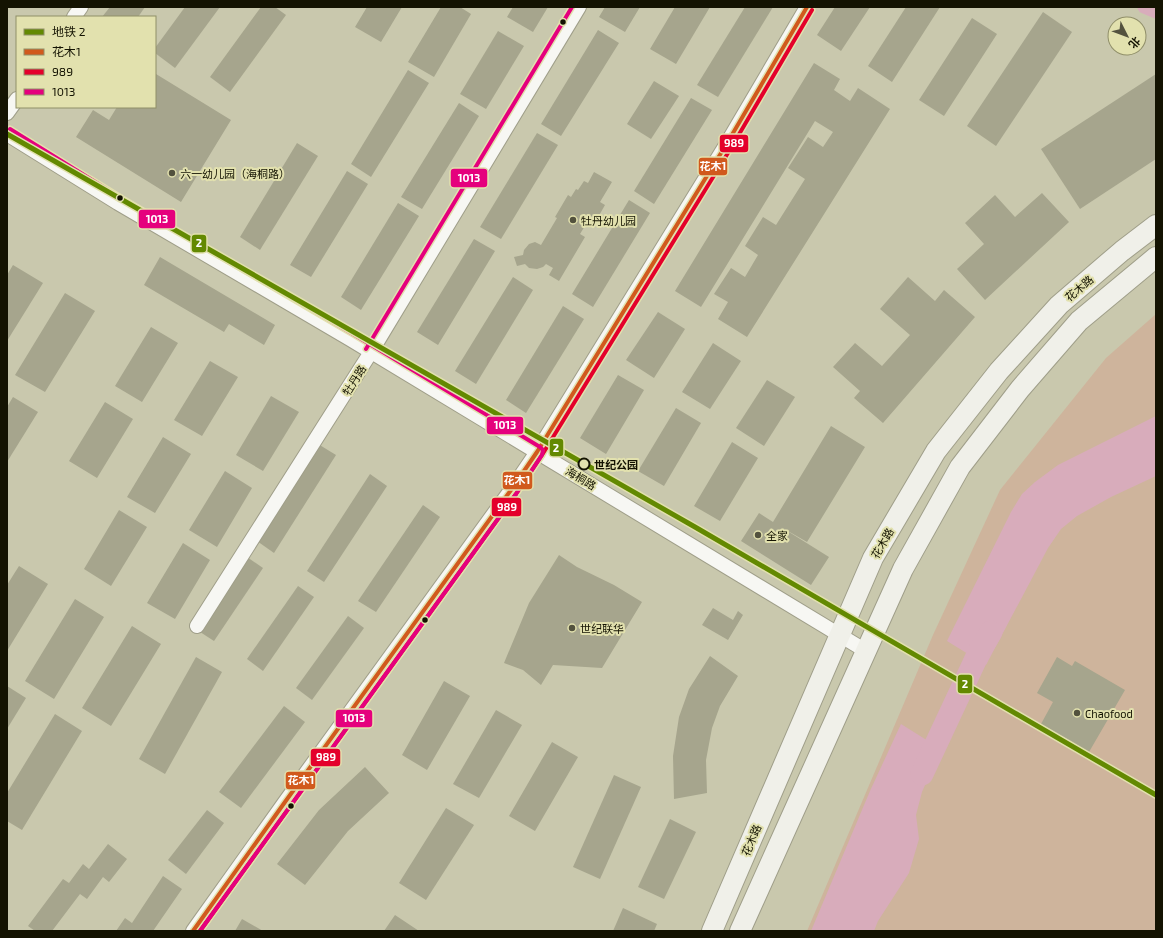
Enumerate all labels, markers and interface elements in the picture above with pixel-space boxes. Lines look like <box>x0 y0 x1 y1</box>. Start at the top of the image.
legend <box>16 16 156 108</box>
north arrow <box>1107 16 1147 56</box>
unlabelled marker <box>558 17 568 27</box>
text: 地铁 2 <box>52 24 86 38</box>
text: 北 <box>1126 35 1143 51</box>
text: 花木1 <box>52 44 81 58</box>
text: 989 <box>52 64 73 78</box>
text: 1013 <box>52 84 75 98</box>
line badge: 989 <box>719 134 749 153</box>
text: 989 <box>724 136 744 149</box>
line badge: 花木1 <box>698 157 728 176</box>
text: 花木1 <box>700 159 726 172</box>
place label: 六一幼儿园（海桐路） <box>180 167 290 180</box>
marker: 六一幼儿园（海桐路） <box>167 168 177 178</box>
line badge: 1013 <box>450 168 488 188</box>
text: 1013 <box>458 171 480 184</box>
unlabelled marker <box>115 193 125 203</box>
line badge: 1013 <box>138 209 176 229</box>
text: 1013 <box>146 212 168 225</box>
place label: 牡丹幼儿园 <box>581 214 636 227</box>
marker: 牡丹幼儿园 <box>568 215 578 225</box>
line badge: 2 <box>191 234 207 253</box>
text: 2 <box>196 236 202 249</box>
street label: 花木路 <box>1062 272 1096 304</box>
street label: 牡丹路 <box>340 363 368 397</box>
line badge: 1013 <box>486 416 524 435</box>
text: 1013 <box>494 418 516 431</box>
line badge: 2 <box>549 438 564 457</box>
text: 2 <box>553 441 559 454</box>
marker: 世纪公园 <box>577 457 591 471</box>
place label: 世纪公园 <box>594 458 638 471</box>
street label: 海桐路 <box>564 464 598 492</box>
line badge: 花木1 <box>502 471 533 490</box>
text: 花木1 <box>504 473 530 486</box>
line badge: 989 <box>491 497 522 517</box>
text: 989 <box>497 500 517 513</box>
street label: 花木路 <box>868 525 896 561</box>
place label: 全家 <box>766 529 788 542</box>
marker: 全家 <box>753 530 763 540</box>
unlabelled marker <box>420 615 430 625</box>
place label: 世纪联华 <box>580 622 624 635</box>
marker: 世纪联华 <box>567 623 577 633</box>
line badge: 2 <box>957 674 973 694</box>
text: 2 <box>962 677 968 690</box>
place label: Chaofood <box>1085 707 1133 720</box>
marker: Chaofood <box>1072 708 1082 718</box>
line badge: 1013 <box>335 709 373 728</box>
text: 1013 <box>343 711 365 724</box>
line badge: 989 <box>310 748 341 767</box>
text: 989 <box>316 750 336 763</box>
line badge: 花木1 <box>285 771 316 790</box>
text: 花木1 <box>288 773 314 786</box>
unlabelled marker <box>286 801 296 811</box>
street label: 花木路 <box>739 822 763 858</box>

